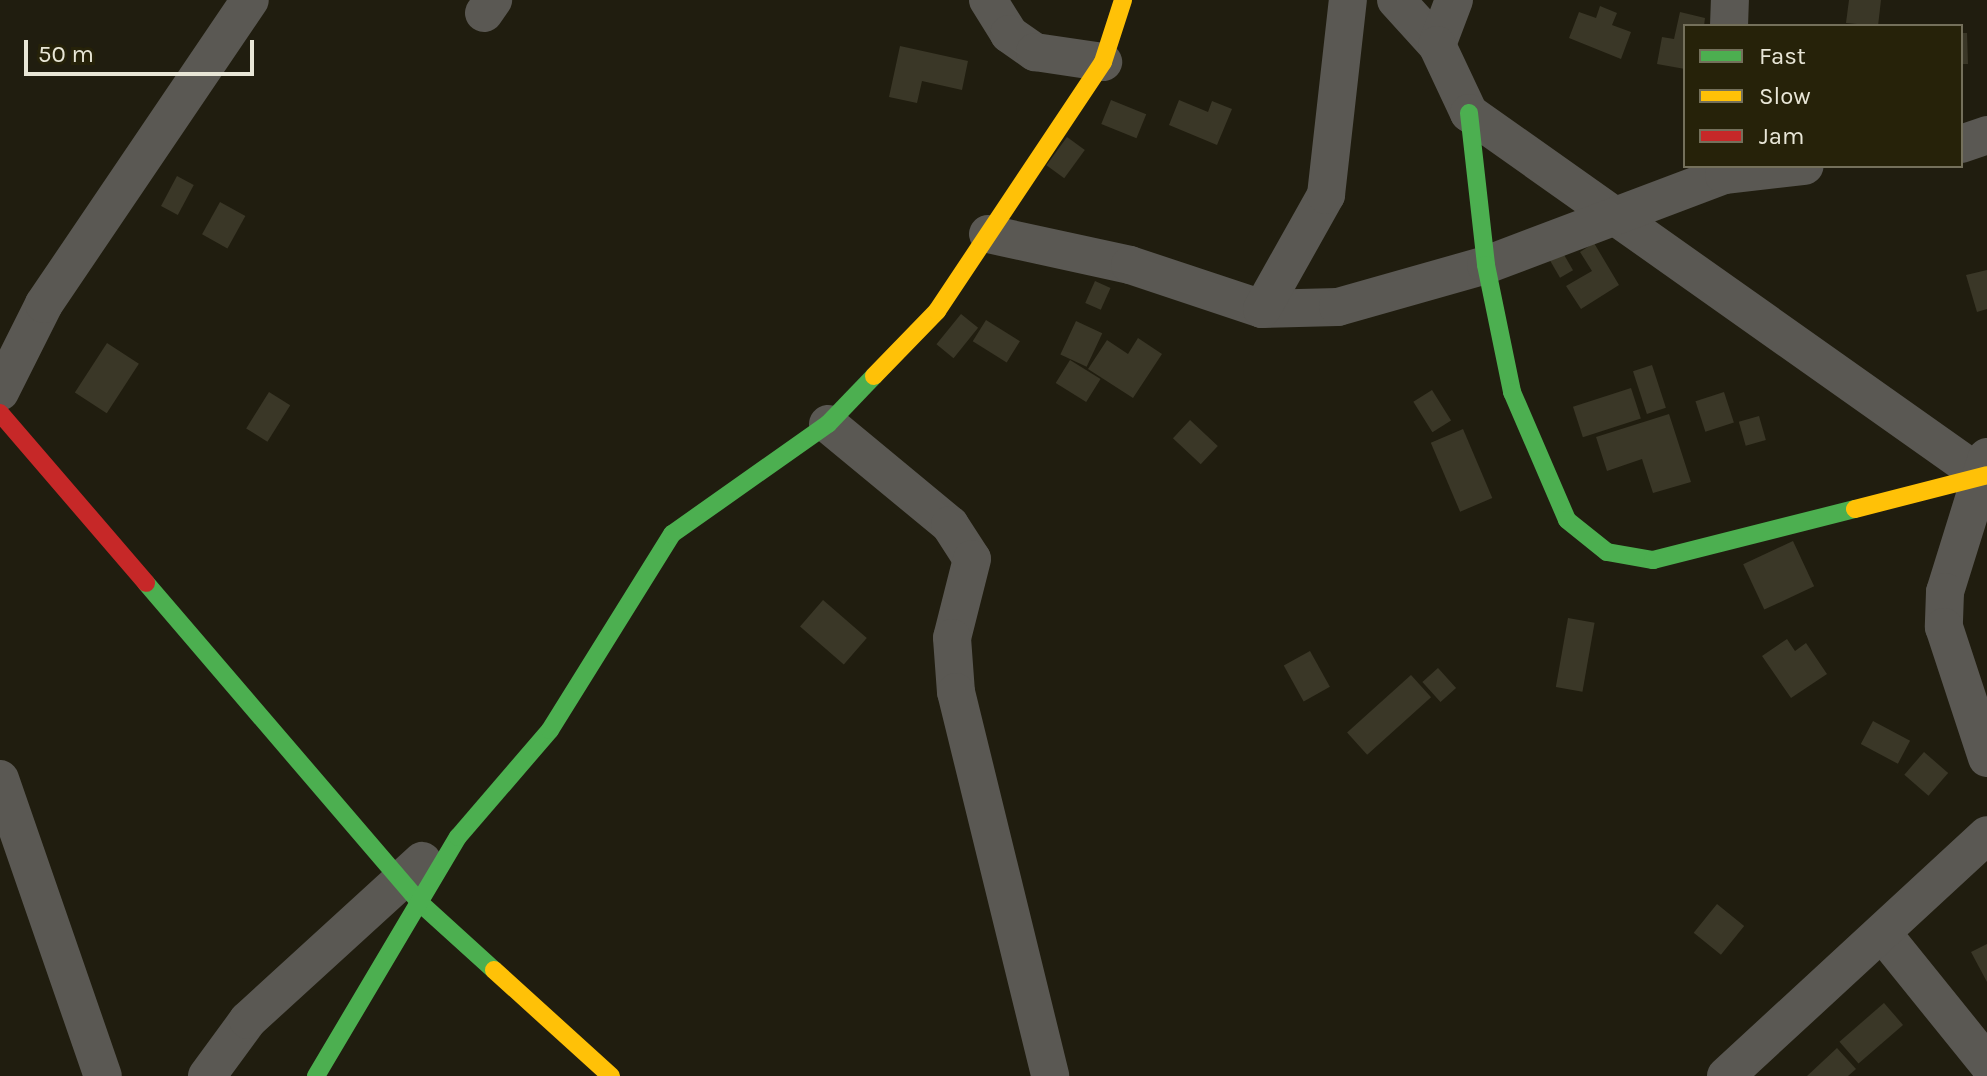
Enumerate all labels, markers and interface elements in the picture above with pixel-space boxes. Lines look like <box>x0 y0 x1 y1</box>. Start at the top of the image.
scale bar <box>28 24 258 74</box>
legend <box>1683 24 1963 168</box>
text: 50 m <box>38 40 94 68</box>
text: Fast <box>1759 42 1806 70</box>
text: Slow <box>1759 82 1811 110</box>
text: Jam <box>1759 122 1804 150</box>

